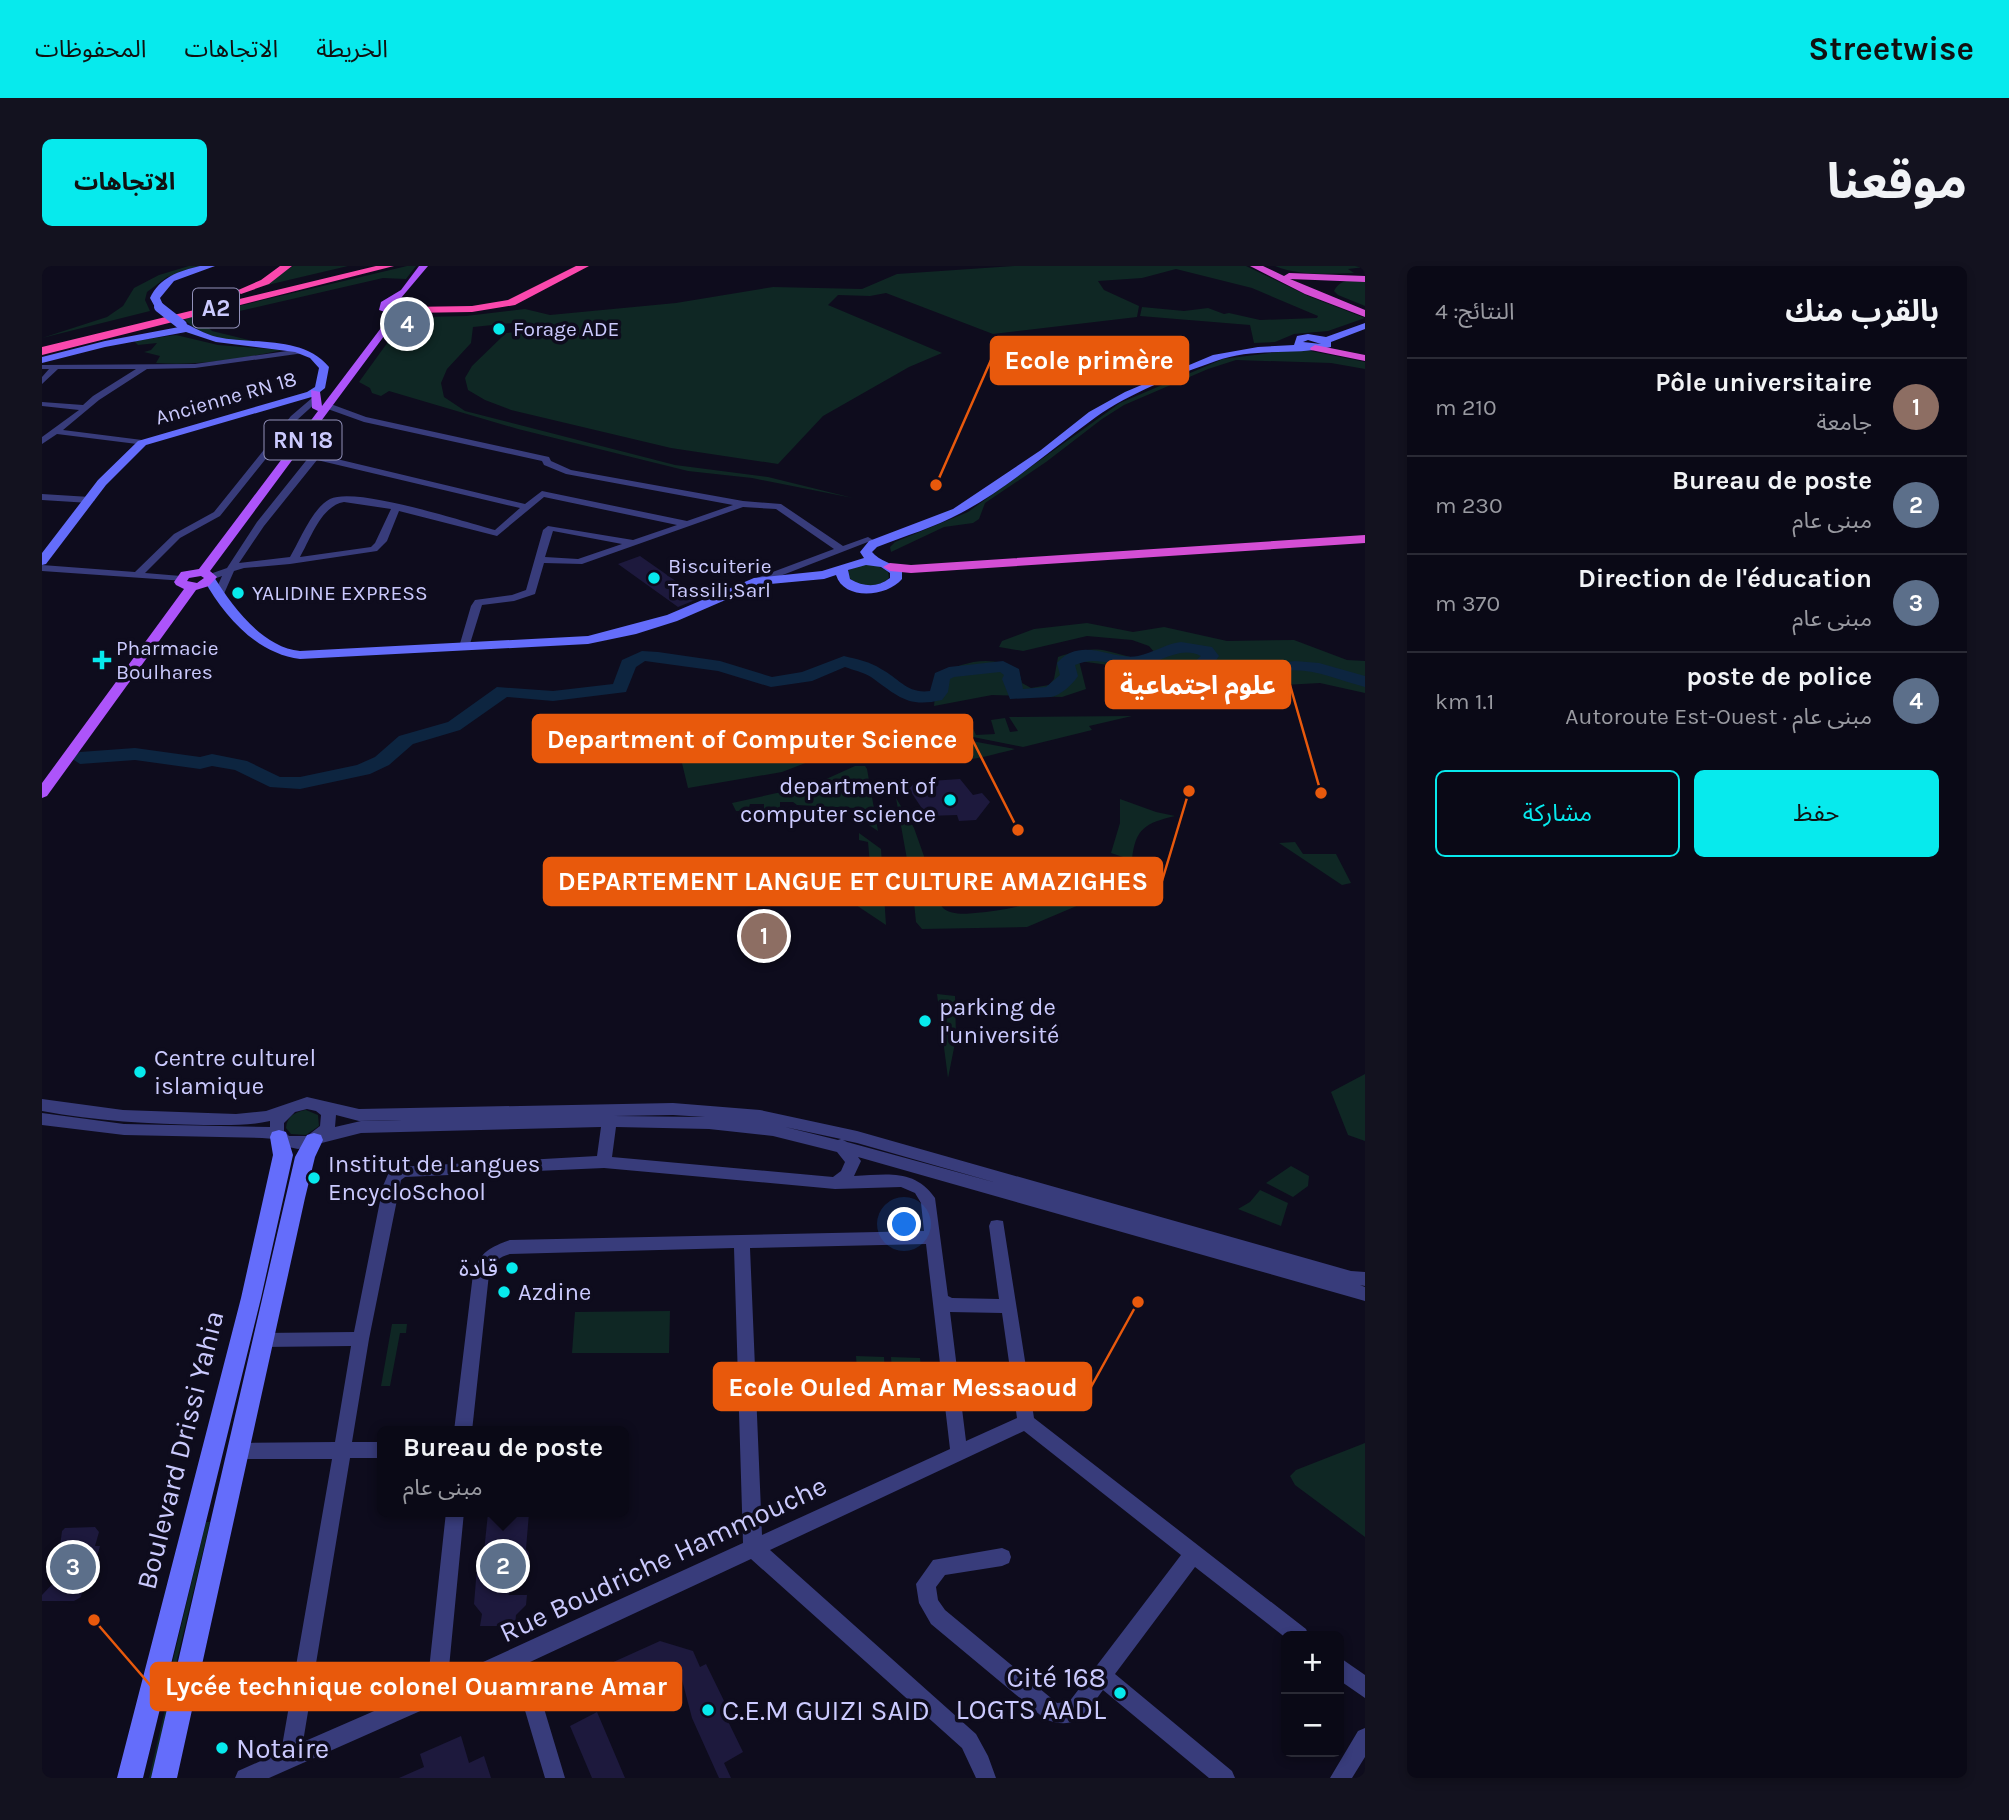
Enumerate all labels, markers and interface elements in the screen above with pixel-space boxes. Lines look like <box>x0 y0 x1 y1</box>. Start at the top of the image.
text: Streetwise <box>1808 30 1974 68</box>
text: المحفوظات <box>35 35 146 63</box>
text: الاتجاهات <box>184 35 278 63</box>
text: الخريطة <box>316 35 388 63</box>
button: الاتجاهات <box>42 139 207 226</box>
text: موقعنا <box>1827 153 1967 210</box>
road number: A2 <box>193 288 239 327</box>
text: بالقرب منك <box>1785 293 1939 329</box>
pin: 4 <box>384 298 430 350</box>
text: النتائج: 4 <box>1435 298 1514 325</box>
place label: Forage ADE <box>513 317 619 341</box>
marker: Forage ADE <box>491 321 507 337</box>
callout: Ecole primère <box>991 337 1188 384</box>
text: Ecole primère <box>1004 345 1174 376</box>
street label: Ancienne RN 18 <box>153 366 299 430</box>
text: Pôle universitaire <box>1655 367 1872 398</box>
text: 210 m <box>1435 394 1497 421</box>
text: 1 <box>1912 394 1920 421</box>
text: جامعة <box>1817 409 1872 436</box>
road number: RN 18 <box>264 420 342 460</box>
text: Bureau de poste <box>1672 465 1872 496</box>
text: 230 m <box>1435 492 1503 519</box>
text: 2 <box>1909 492 1923 519</box>
text: مبنى عام <box>1792 507 1872 534</box>
place label: Biscuiterie Tassili,Sarl <box>668 554 771 602</box>
text: Direction de l'éducation <box>1578 563 1872 594</box>
marker: Biscuiterie Tassili,Sarl <box>646 570 662 586</box>
place label: YALIDINE EXPRESS <box>252 581 428 605</box>
marker: YALIDINE EXPRESS <box>230 585 246 601</box>
text: 370 m <box>1435 590 1500 617</box>
text: 3 <box>1909 590 1923 617</box>
text: مبنى عام <box>1792 605 1872 632</box>
place label: Pharmacie Boulhares <box>116 636 219 684</box>
marker: Pharmacie Boulhares <box>94 652 110 668</box>
callout: علوم اجتماعية <box>1106 661 1290 708</box>
text: poste de police <box>1686 661 1872 692</box>
text: علوم اجتماعية <box>1120 670 1276 705</box>
text: 1.1 km <box>1435 688 1494 715</box>
text: 4 <box>1909 688 1923 715</box>
text: مبنى عام · Autoroute Est-Ouest <box>1565 703 1872 730</box>
callout: Department of Computer Science <box>533 715 972 762</box>
text: Department of Computer Science <box>547 724 957 755</box>
button: مشاركة <box>1435 770 1680 857</box>
button: حفظ <box>1694 770 1939 857</box>
place label: department of computer science <box>740 772 937 828</box>
marker: department of computer science <box>942 792 958 808</box>
callout: DEPARTEMENT LANGUE ET CULTURE AMAZIGHES <box>544 858 1162 905</box>
text: DEPARTEMENT LANGUE ET CULTURE AMAZIGHES <box>558 866 1148 897</box>
pin: 1 <box>741 910 787 962</box>
place label: parking de l'université <box>939 993 1059 1049</box>
marker: parking de l'université <box>917 1013 933 1029</box>
place label: Centre culturel islamique <box>154 1044 316 1100</box>
marker: Centre culturel islamique <box>132 1064 148 1080</box>
place label: Institut de Langues EncycloSchool <box>328 1150 540 1206</box>
marker: Institut de Langues EncycloSchool <box>306 1170 322 1186</box>
your location <box>887 1207 921 1241</box>
place label: قادة <box>459 1254 498 1282</box>
marker: قادة <box>504 1260 520 1276</box>
place label: Azdine <box>518 1278 591 1306</box>
marker: Azdine <box>496 1284 512 1300</box>
street label: Boulevard Drissi Yahia <box>129 1307 231 1593</box>
callout: Ecole Ouled Amar Messaoud <box>714 1363 1091 1410</box>
text: Ecole Ouled Amar Messaoud <box>728 1372 1078 1403</box>
popup <box>377 1426 629 1517</box>
text: Bureau de poste <box>403 1432 603 1463</box>
street label: Rue Boudriche Hammouche <box>494 1469 832 1649</box>
text: مبنى عام <box>403 1474 483 1501</box>
pin: 2 <box>480 1540 526 1592</box>
pin: 3 <box>50 1541 96 1593</box>
map controls <box>1281 1631 1344 1757</box>
button: + <box>1281 1631 1344 1694</box>
place label: Cité 168 LOGTS AADL <box>955 1661 1106 1726</box>
callout: Lycée technique colonel Ouamrane Amar <box>151 1663 681 1710</box>
text: Lycée technique colonel Ouamrane Amar <box>165 1671 668 1702</box>
marker: Cité 168 LOGTS AADL <box>1112 1685 1128 1701</box>
place label: C.E.M GUIZI SAID <box>722 1694 930 1727</box>
button: − <box>1281 1694 1344 1757</box>
marker: C.E.M GUIZI SAID <box>700 1702 716 1718</box>
place label: Notaire <box>236 1732 329 1765</box>
marker: Notaire <box>214 1740 230 1756</box>

